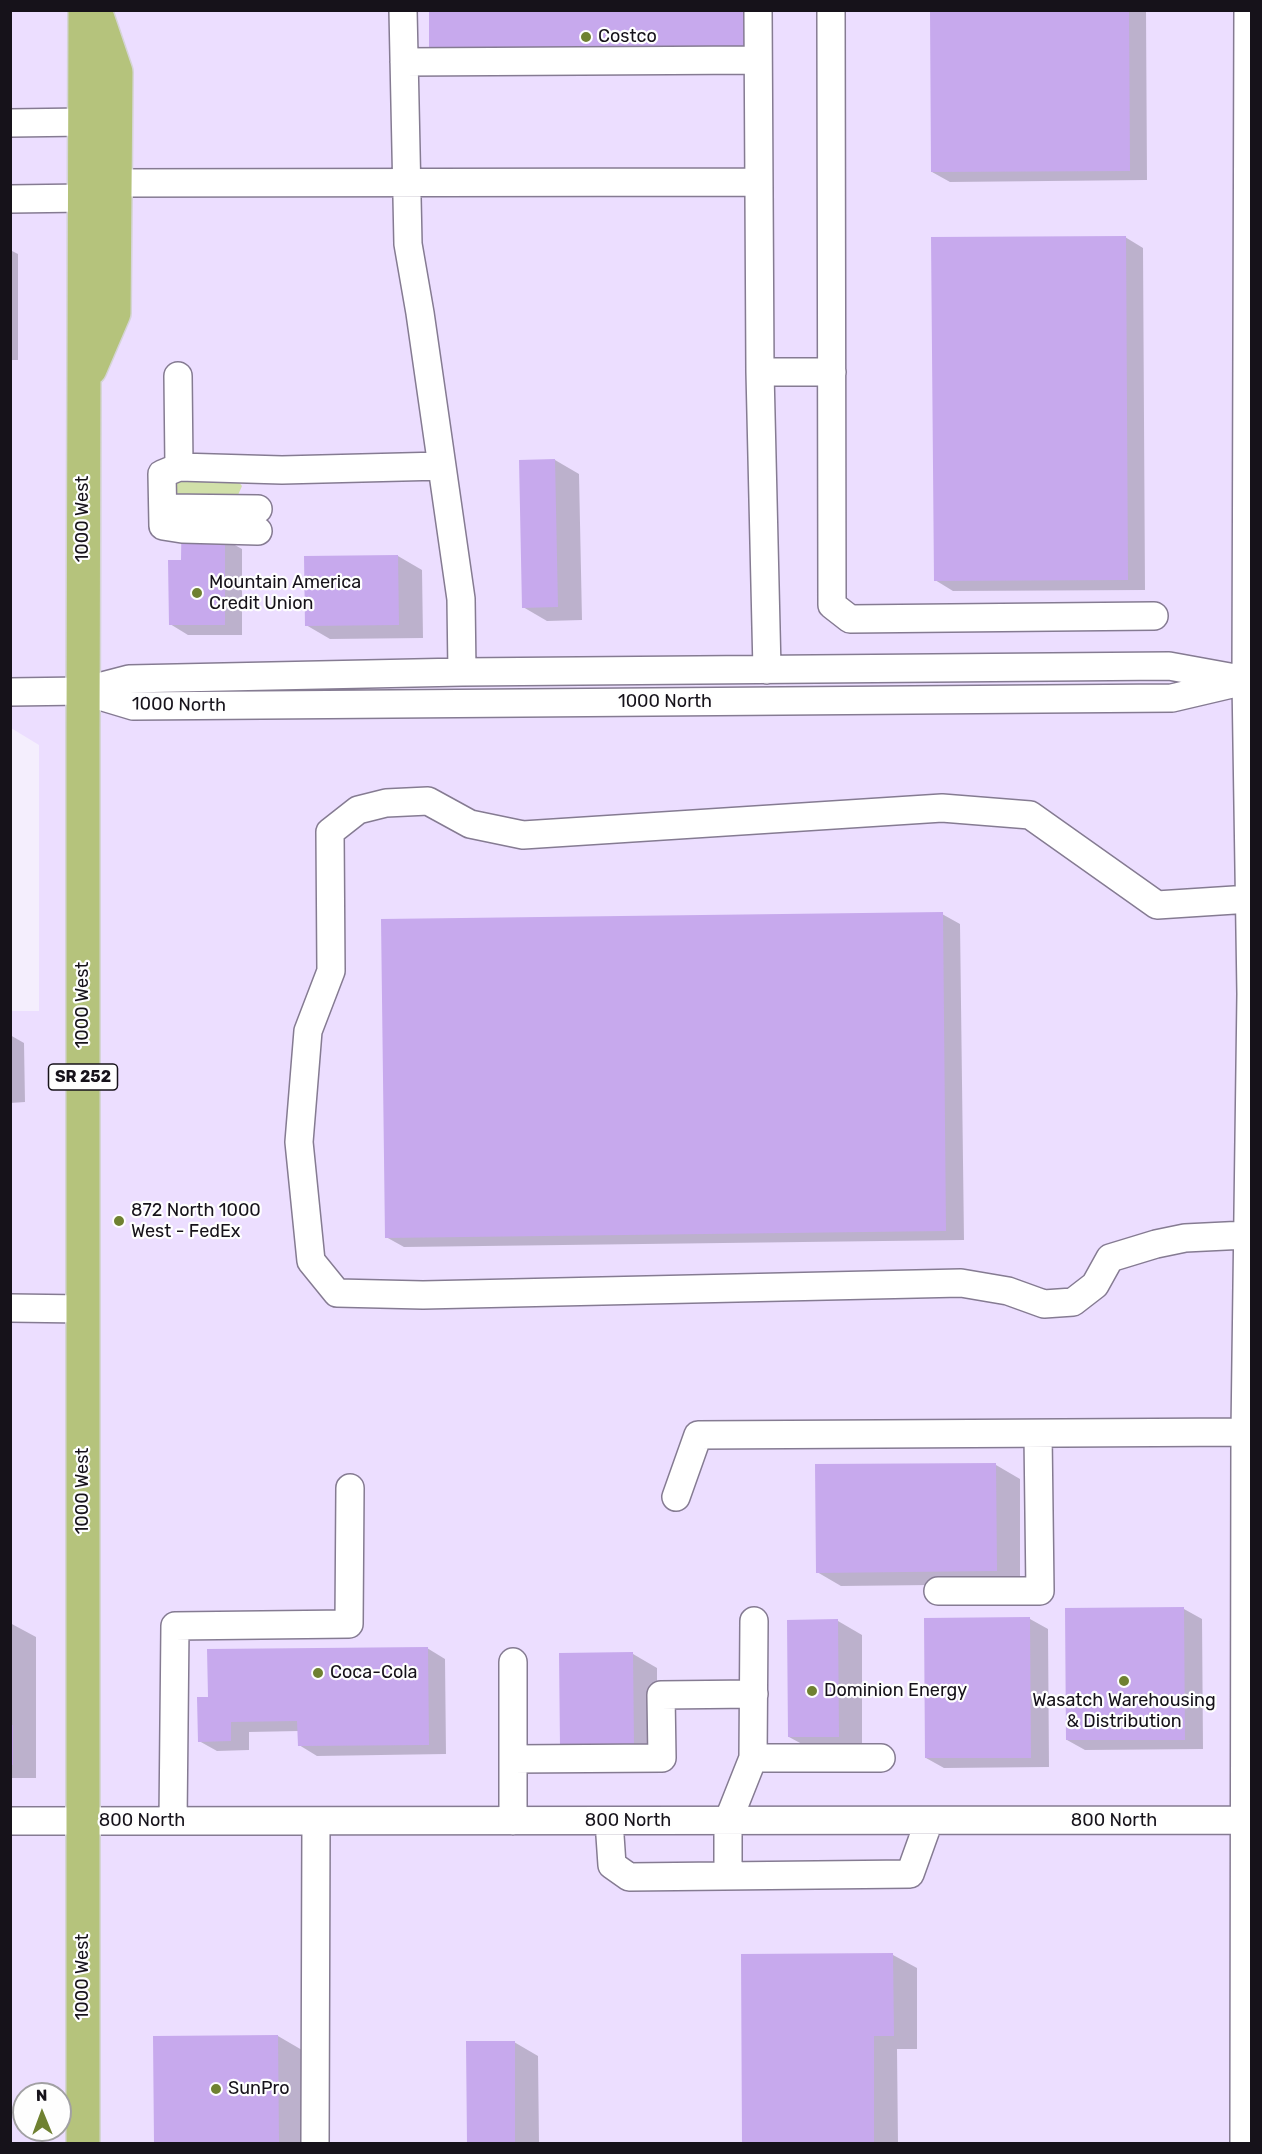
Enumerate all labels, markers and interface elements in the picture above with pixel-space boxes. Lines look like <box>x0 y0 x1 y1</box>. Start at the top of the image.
place label: Costco <box>598 26 657 48</box>
marker: Costco <box>579 30 593 44</box>
street label: 1000 West <box>72 476 94 562</box>
place label: Mountain America Credit Union <box>209 572 361 614</box>
marker: Mountain America Credit Union <box>190 586 204 600</box>
street label: 1000 North <box>618 691 712 713</box>
street label: 1000 North <box>132 693 226 717</box>
street label: 1000 West <box>72 962 94 1048</box>
road number: SR 252 <box>48 1064 118 1090</box>
place label: 872 North 1000 West - FedEx <box>131 1200 261 1242</box>
marker: 872 North 1000 West - FedEx <box>112 1214 126 1228</box>
street label: 1000 West <box>72 1448 94 1534</box>
place label: Coca-Cola <box>330 1662 418 1684</box>
marker: Coca-Cola <box>311 1666 325 1680</box>
marker: Wasatch Warehousing & Distribution <box>1117 1674 1131 1688</box>
place label: Dominion Energy <box>824 1680 967 1702</box>
marker: Dominion Energy <box>805 1684 819 1698</box>
place label: Wasatch Warehousing & Distribution <box>1032 1690 1216 1732</box>
street label: 800 North <box>99 1810 185 1832</box>
street label: 800 North <box>585 1810 671 1832</box>
street label: 800 North <box>1071 1810 1157 1832</box>
street label: 1000 West <box>72 1934 94 2020</box>
place label: SunPro <box>228 2078 289 2100</box>
north arrow <box>12 2082 72 2142</box>
marker: SunPro <box>209 2082 223 2096</box>
text: N <box>36 2086 48 2105</box>

